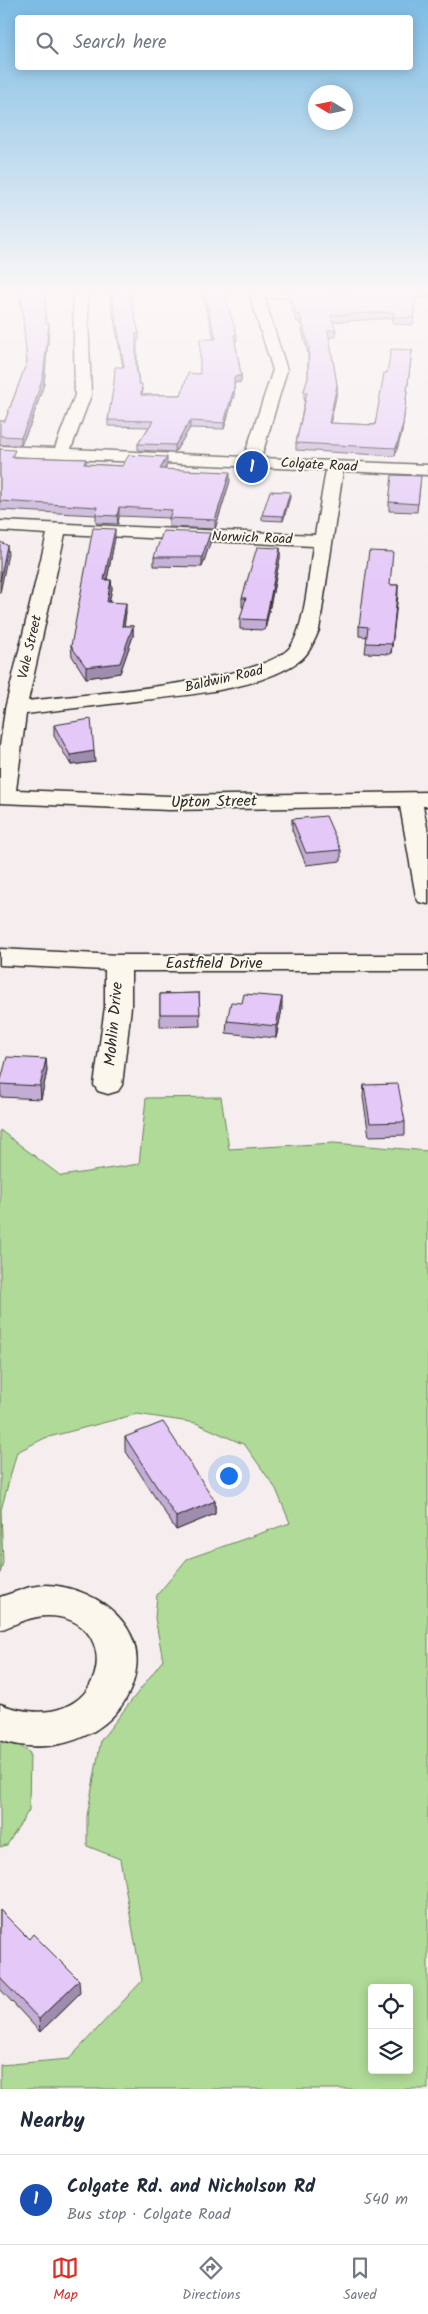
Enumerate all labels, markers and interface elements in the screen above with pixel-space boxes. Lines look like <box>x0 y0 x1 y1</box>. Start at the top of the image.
search box <box>15 15 413 70</box>
text: Search here <box>73 28 167 58</box>
icon: search <box>33 29 61 57</box>
north arrow <box>308 85 353 130</box>
pin: 1 <box>236 448 268 486</box>
street label: Colgate Road <box>280 452 359 478</box>
street label: Norwich Road <box>211 526 294 550</box>
street label: Vale Street <box>12 612 48 681</box>
street label: Baldwin Road <box>183 659 266 699</box>
street label: Upton Street <box>171 789 258 815</box>
street label: Eastfield Drive <box>165 951 263 976</box>
street label: Mohlin Drive <box>98 981 130 1067</box>
your location <box>216 1463 242 1489</box>
map controls <box>368 1984 413 2074</box>
button: locate <box>368 1984 413 2029</box>
button: layers <box>368 2029 413 2074</box>
text: Nearby <box>20 2105 85 2138</box>
text: Colgate Rd. and Nicholson Rd <box>67 2172 315 2202</box>
text: 1 <box>34 2187 38 2212</box>
text: 540 m <box>363 2187 408 2212</box>
text: Bus stop · Colgate Road <box>67 2202 230 2227</box>
tab: Map <box>51 2254 79 2306</box>
tab: Directions <box>182 2254 240 2306</box>
tab: Saved <box>343 2254 377 2306</box>

